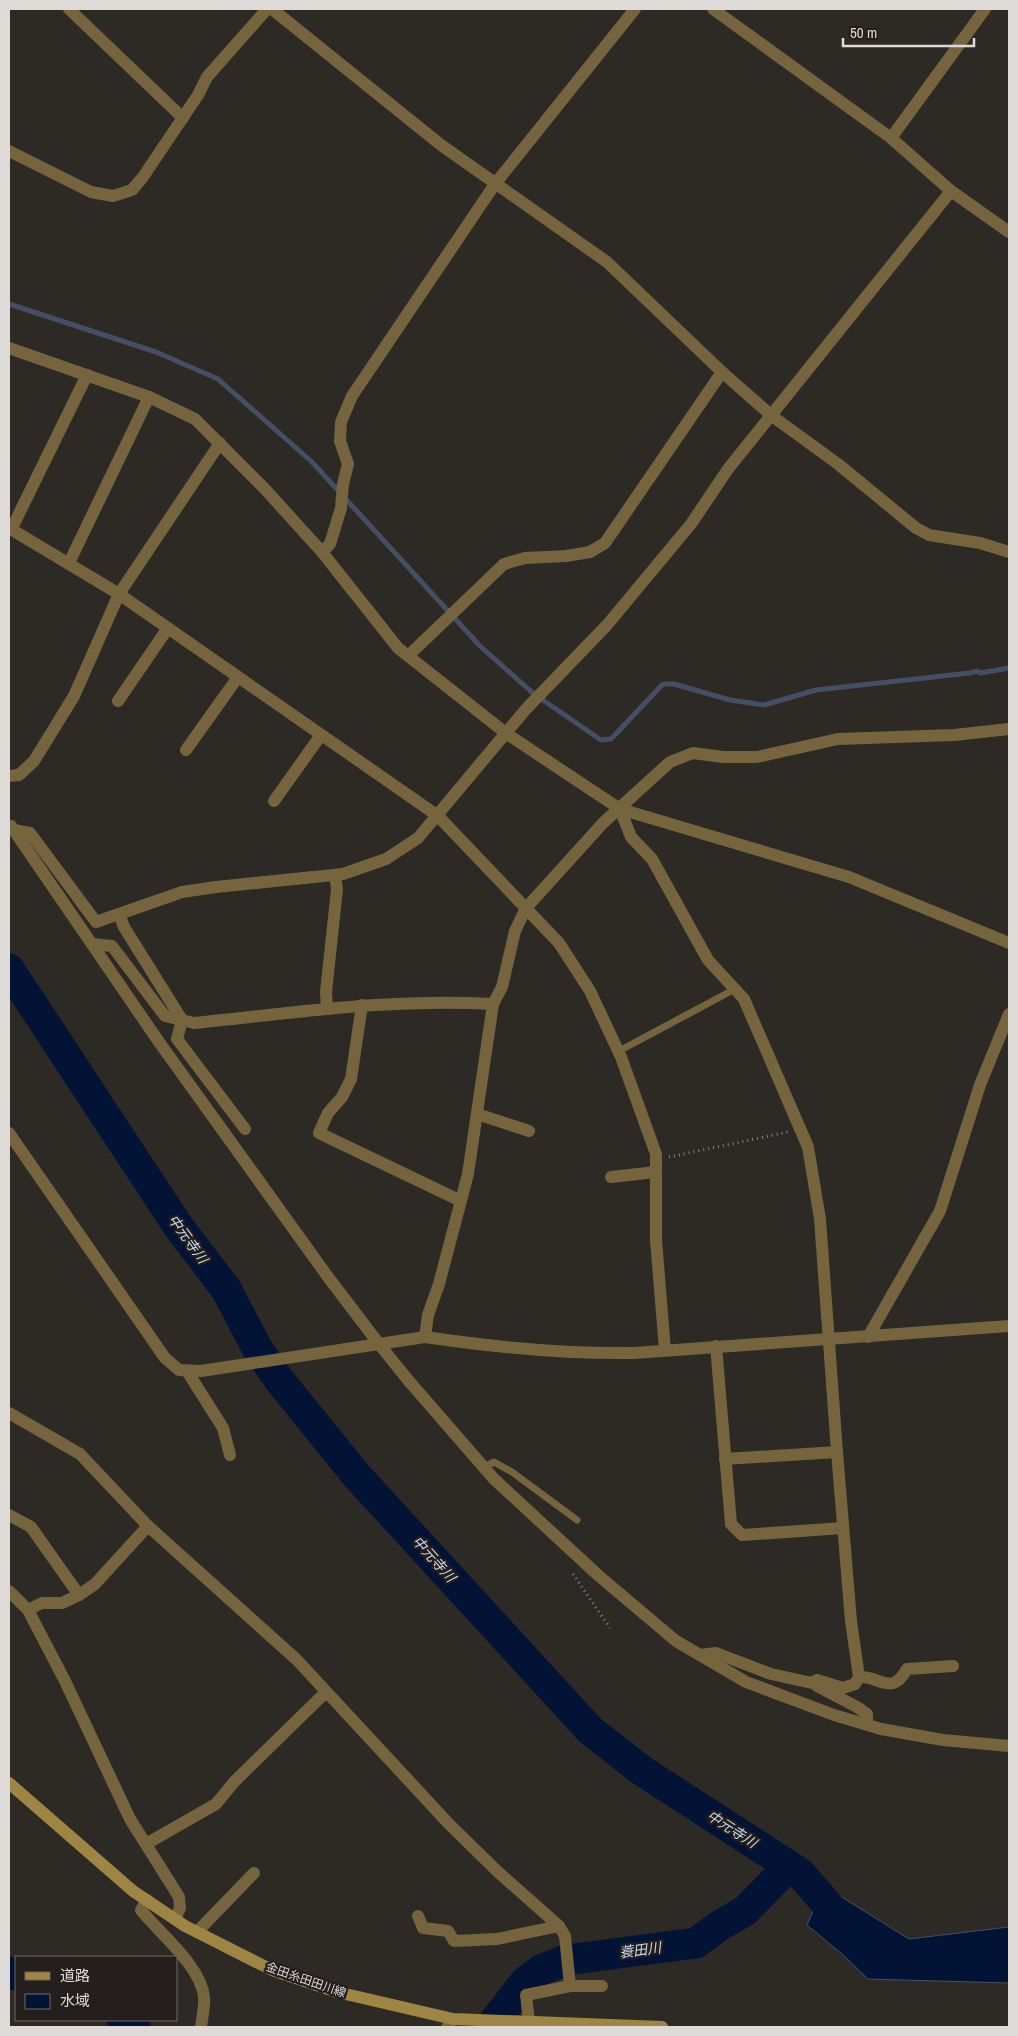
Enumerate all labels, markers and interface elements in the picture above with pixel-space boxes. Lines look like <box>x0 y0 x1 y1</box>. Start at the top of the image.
scale bar <box>843 15 974 47</box>
text: 50 m <box>850 22 877 43</box>
water label: 中元寺川 <box>164 1211 213 1269</box>
water label: 中元寺川 <box>409 1532 461 1587</box>
water label: 中元寺川 <box>704 1806 762 1853</box>
water label: 蓑田川 <box>618 1938 664 1962</box>
legend <box>15 1956 178 2021</box>
street label: 金田糸田田川線 <box>264 1959 348 2001</box>
text: 道路 <box>60 1965 90 1986</box>
text: 水域 <box>60 1990 90 2011</box>

